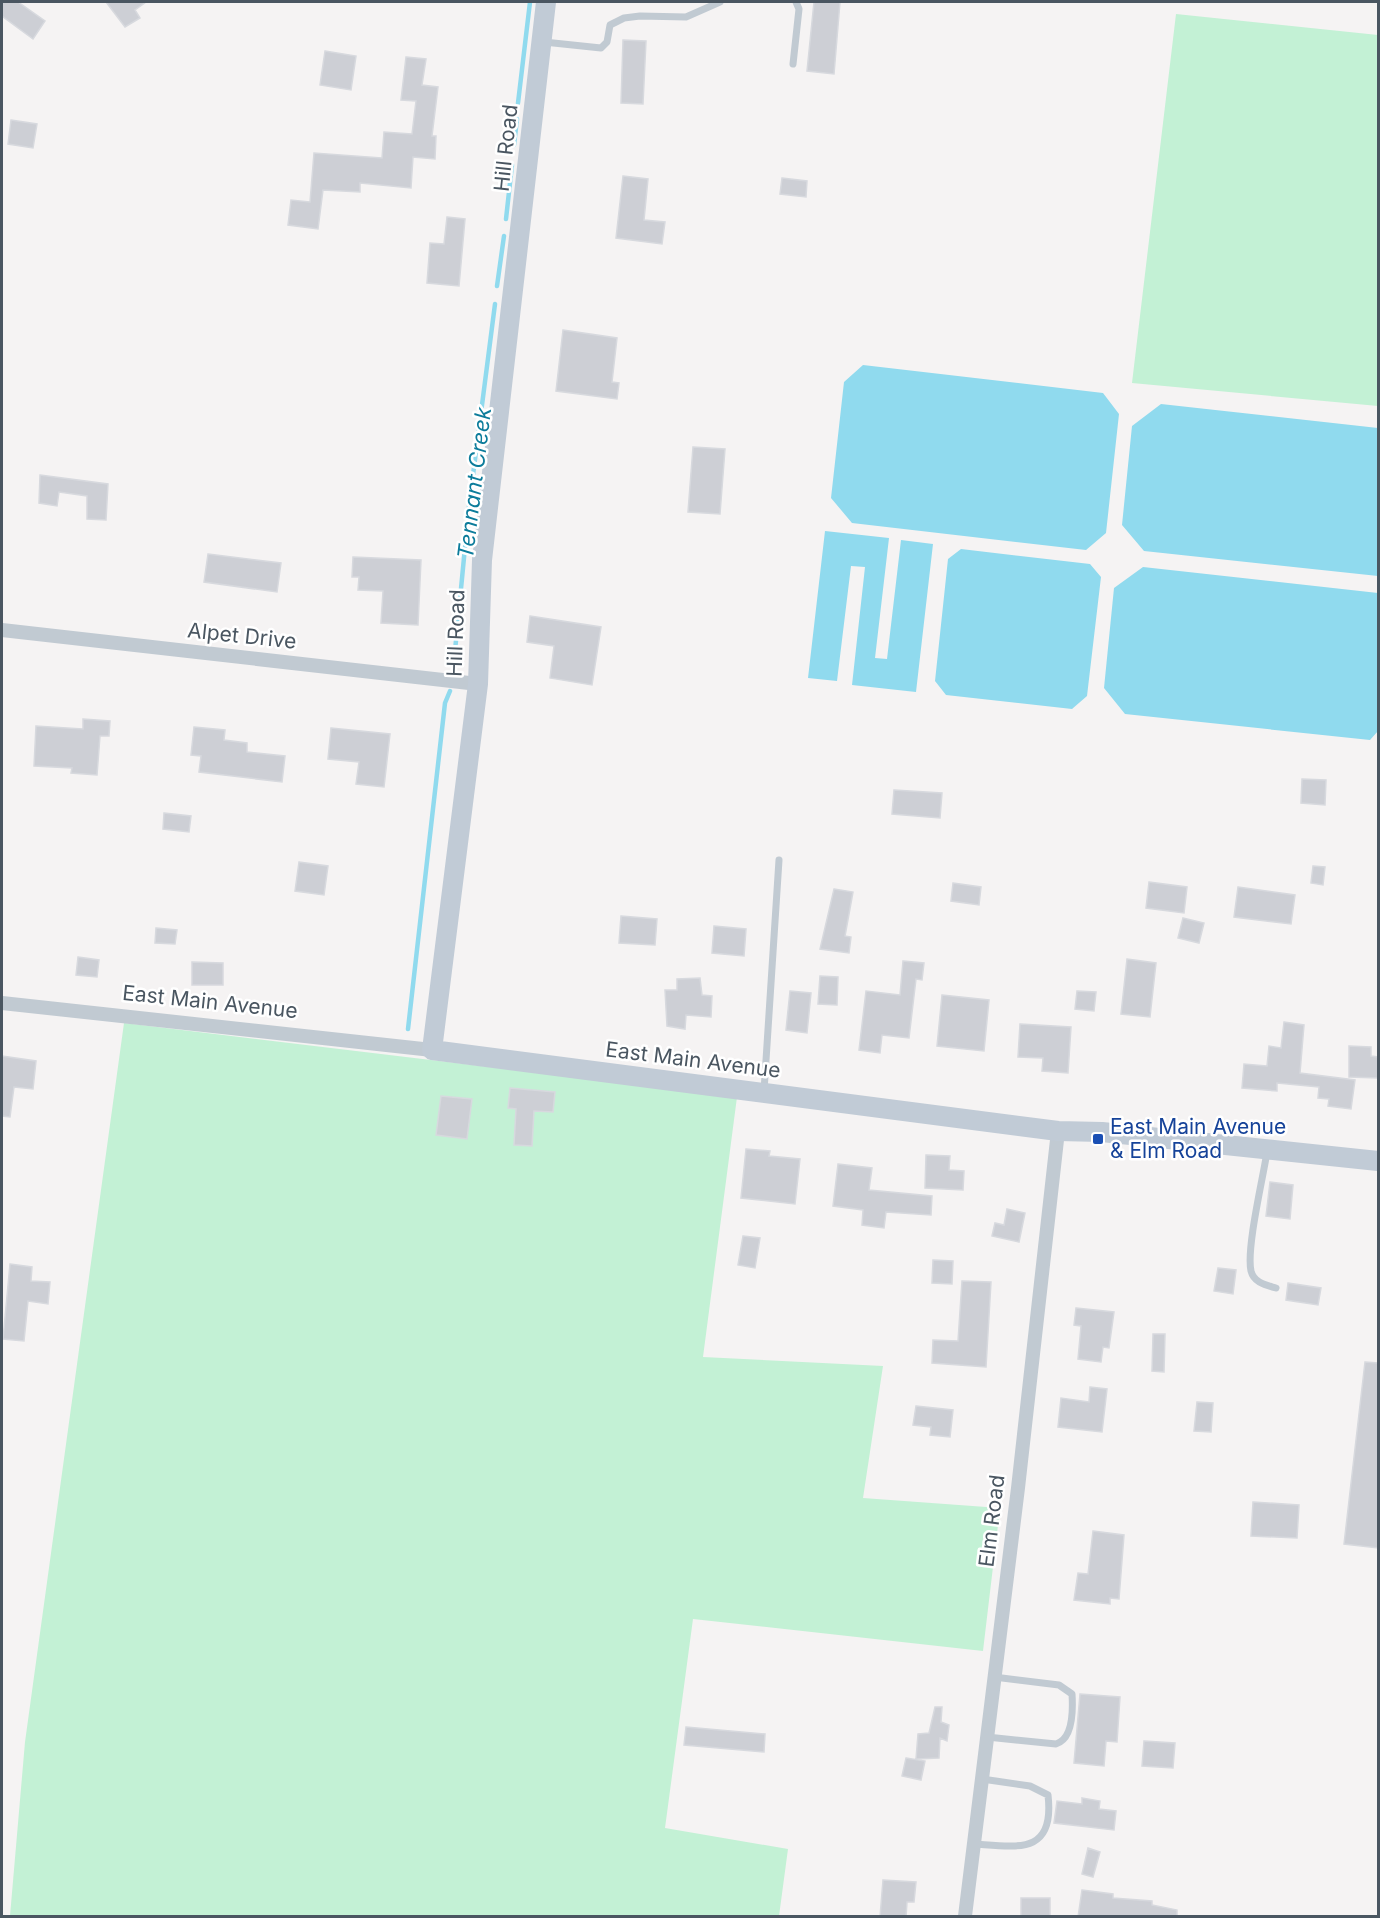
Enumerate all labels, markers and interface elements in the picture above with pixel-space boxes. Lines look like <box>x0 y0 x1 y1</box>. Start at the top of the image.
street label: Hill Road <box>489 103 523 193</box>
water label: Tennant Creek <box>452 405 496 560</box>
street label: Hill Road <box>441 589 470 677</box>
street label: Alpet Drive <box>186 617 298 654</box>
street label: East Main Avenue <box>121 980 299 1023</box>
street label: East Main Avenue <box>604 1036 782 1083</box>
place label: East Main Avenue & Elm Road <box>1110 1114 1286 1163</box>
marker: East Main Avenue & Elm Road <box>1091 1132 1105 1146</box>
street label: Elm Road <box>973 1473 1010 1568</box>

